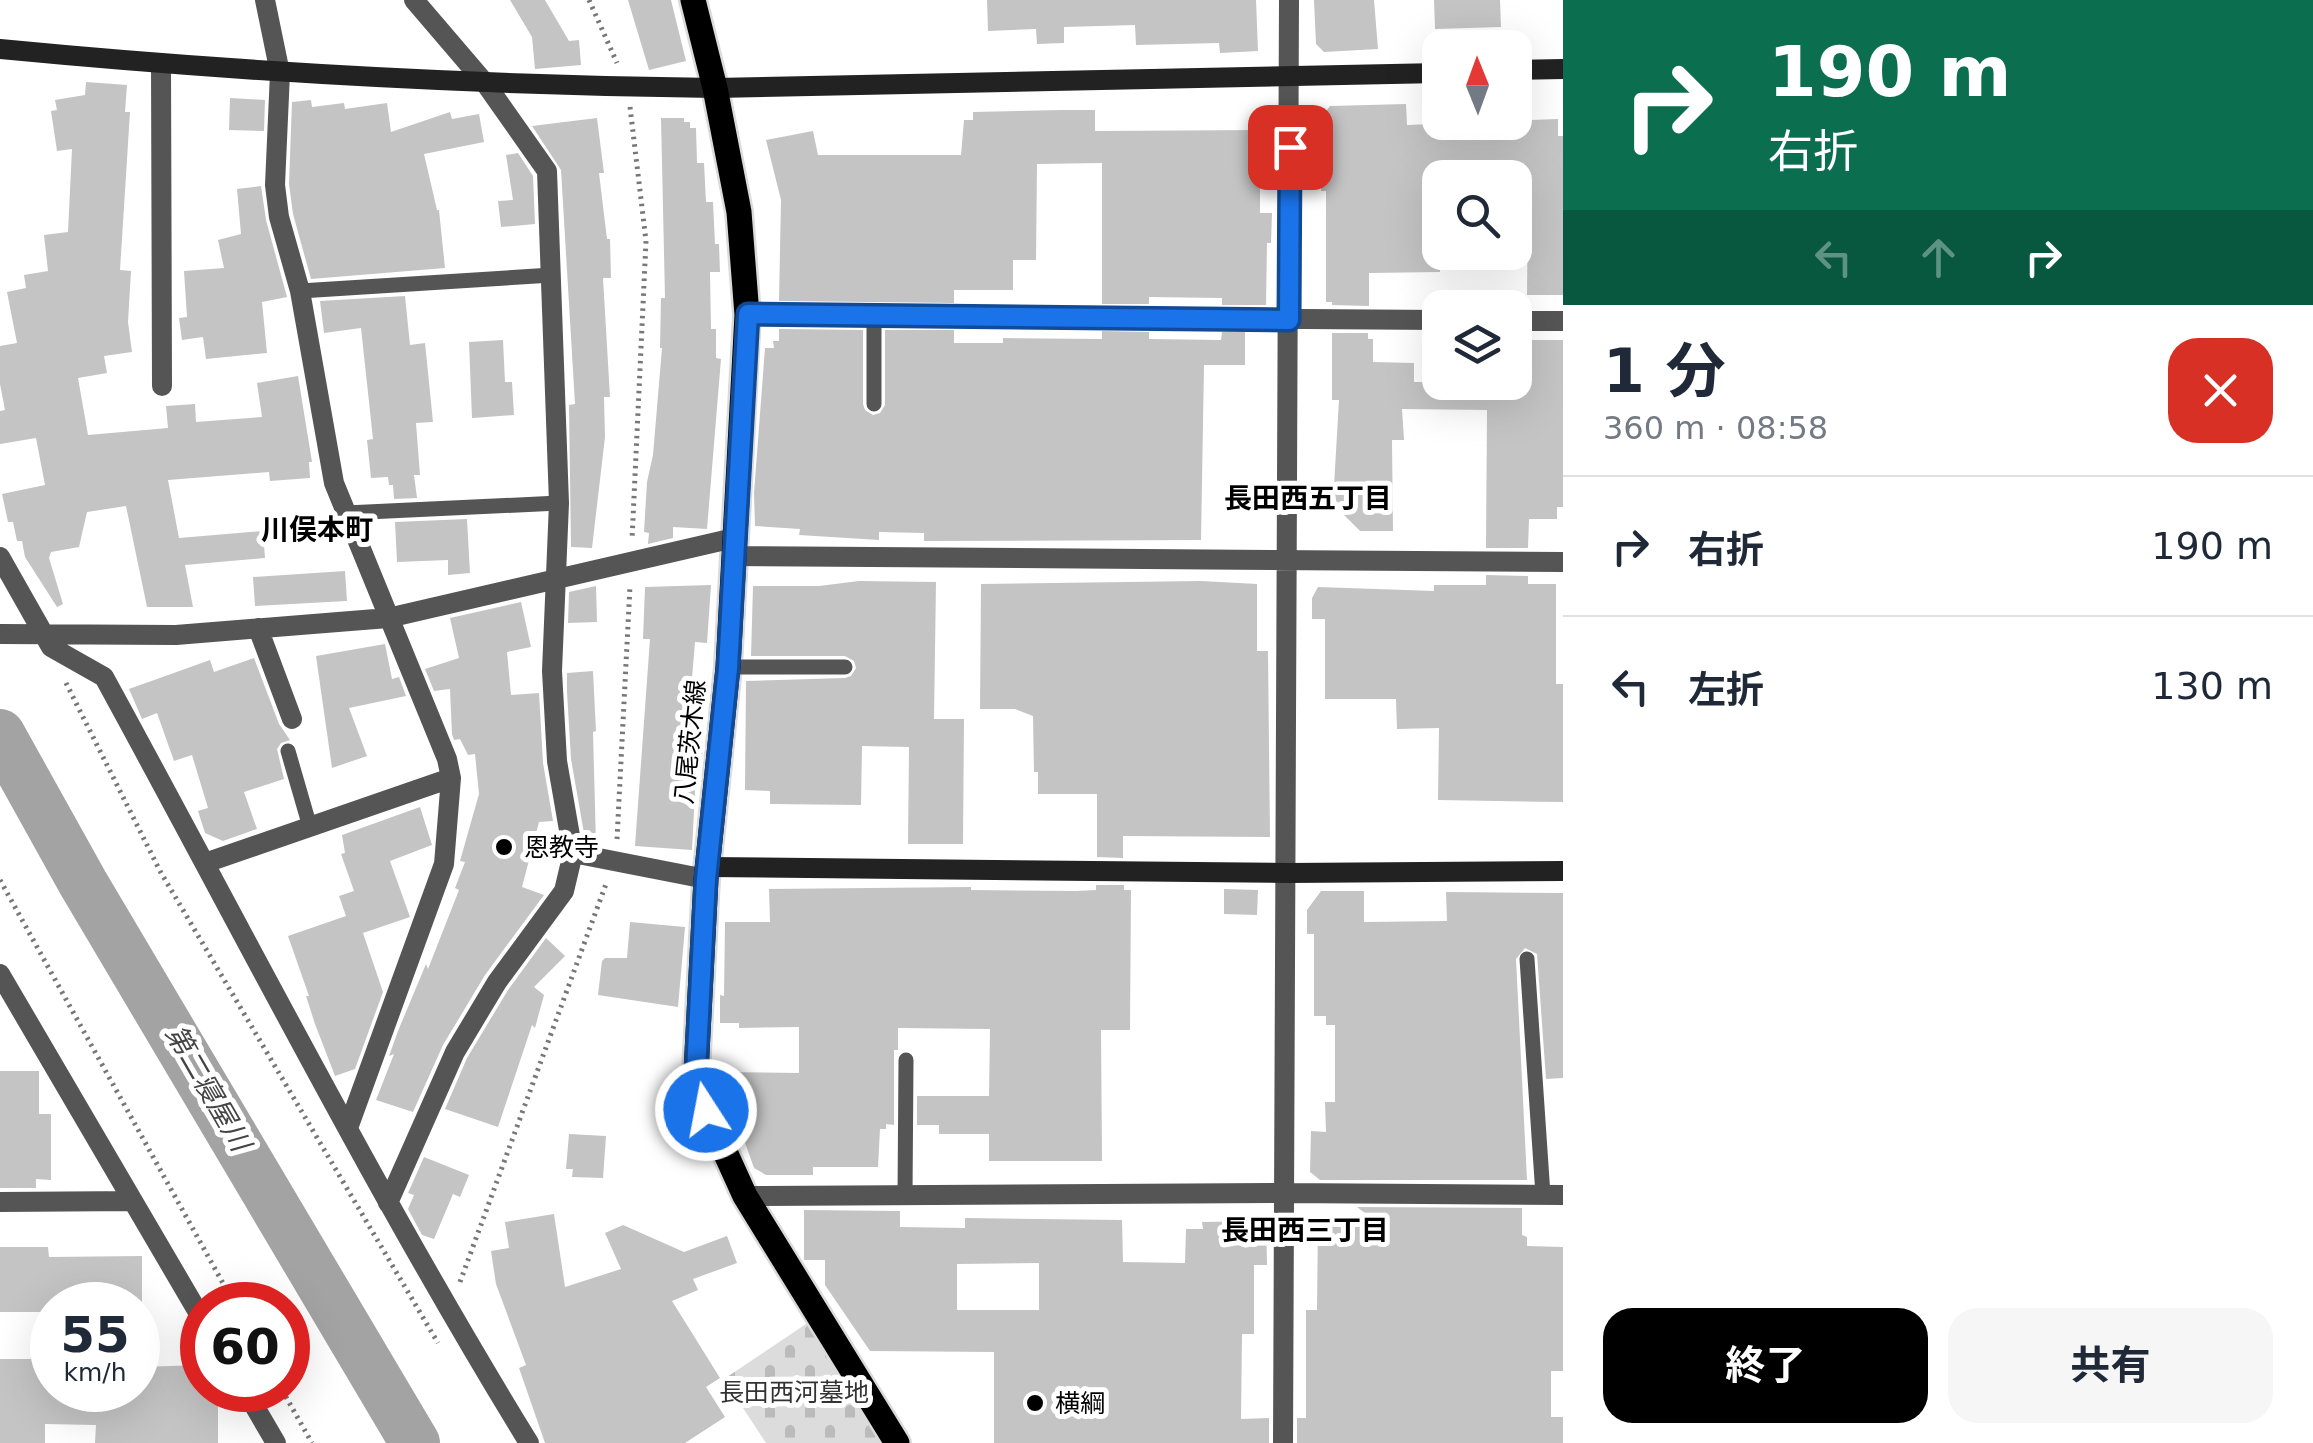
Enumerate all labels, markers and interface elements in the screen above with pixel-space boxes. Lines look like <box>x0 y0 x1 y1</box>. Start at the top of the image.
north arrow <box>1422 30 1532 140</box>
map controls <box>1422 30 1532 400</box>
text: 190 m <box>1768 31 2011 113</box>
icon: right <box>1603 40 1733 170</box>
pin <box>1248 105 1333 190</box>
icon: arrive <box>1263 120 1318 175</box>
text: 右折 <box>1768 125 1858 178</box>
button: search <box>1422 160 1532 270</box>
icon: left <box>1806 230 1861 285</box>
icon: ahead <box>1911 230 1966 285</box>
icon: right <box>2016 230 2071 285</box>
button: layers <box>1422 290 1532 400</box>
text: 1 分 <box>1603 336 1726 406</box>
button: close <box>2168 338 2273 443</box>
text: 360 m · 08:58 <box>1603 409 1828 447</box>
district label: 長田西五丁目 <box>1224 482 1392 515</box>
district label: 川俣本町 <box>261 513 373 546</box>
icon: right <box>1603 519 1658 574</box>
text: 190 m <box>2151 524 2273 568</box>
text: 右折 <box>1688 528 1764 572</box>
icon: left <box>1603 659 1658 714</box>
text: 130 m <box>2151 664 2273 708</box>
text: 左折 <box>1688 668 1764 712</box>
street label: 八尾茨木線 <box>669 678 711 806</box>
place label: 恩教寺 <box>524 833 599 862</box>
marker: 恩教寺 <box>493 836 515 858</box>
water label: 第二寝屋川 <box>159 1019 259 1159</box>
position arrow <box>654 1058 758 1162</box>
district label: 長田西三丁目 <box>1221 1214 1389 1247</box>
speed limit sign: 60 <box>180 1282 310 1412</box>
text: 55 <box>60 1306 130 1364</box>
button: 終了 <box>1603 1308 1928 1423</box>
button: 共有 <box>1948 1308 2273 1423</box>
text: km/h <box>63 1358 127 1387</box>
park label: 長田西河墓地 <box>719 1378 869 1407</box>
place label: 横綱 <box>1055 1389 1105 1418</box>
marker: 横綱 <box>1024 1392 1046 1414</box>

